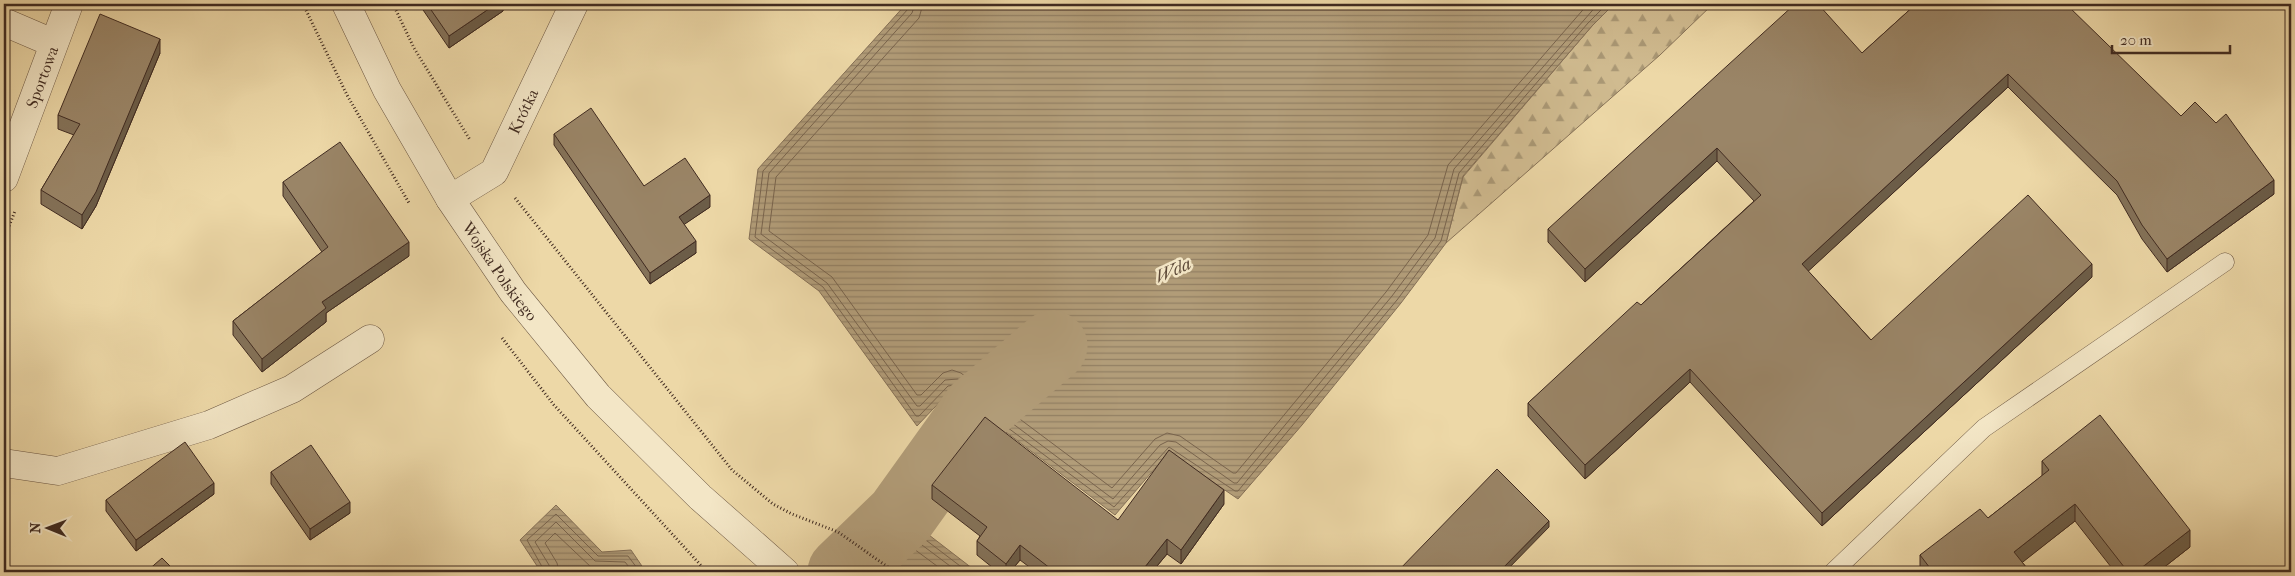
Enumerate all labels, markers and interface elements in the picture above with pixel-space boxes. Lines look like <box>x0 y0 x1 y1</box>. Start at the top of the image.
scale bar <box>2112 22 2230 54</box>
text: 20 m <box>2120 31 2152 49</box>
street label: Sportowa <box>22 43 63 111</box>
street label: Krótka <box>505 85 543 137</box>
street label: Wojska Polskiego <box>458 217 541 325</box>
water label: Wda <box>1152 253 1194 288</box>
north arrow <box>22 504 72 554</box>
text: N <box>27 522 44 533</box>

